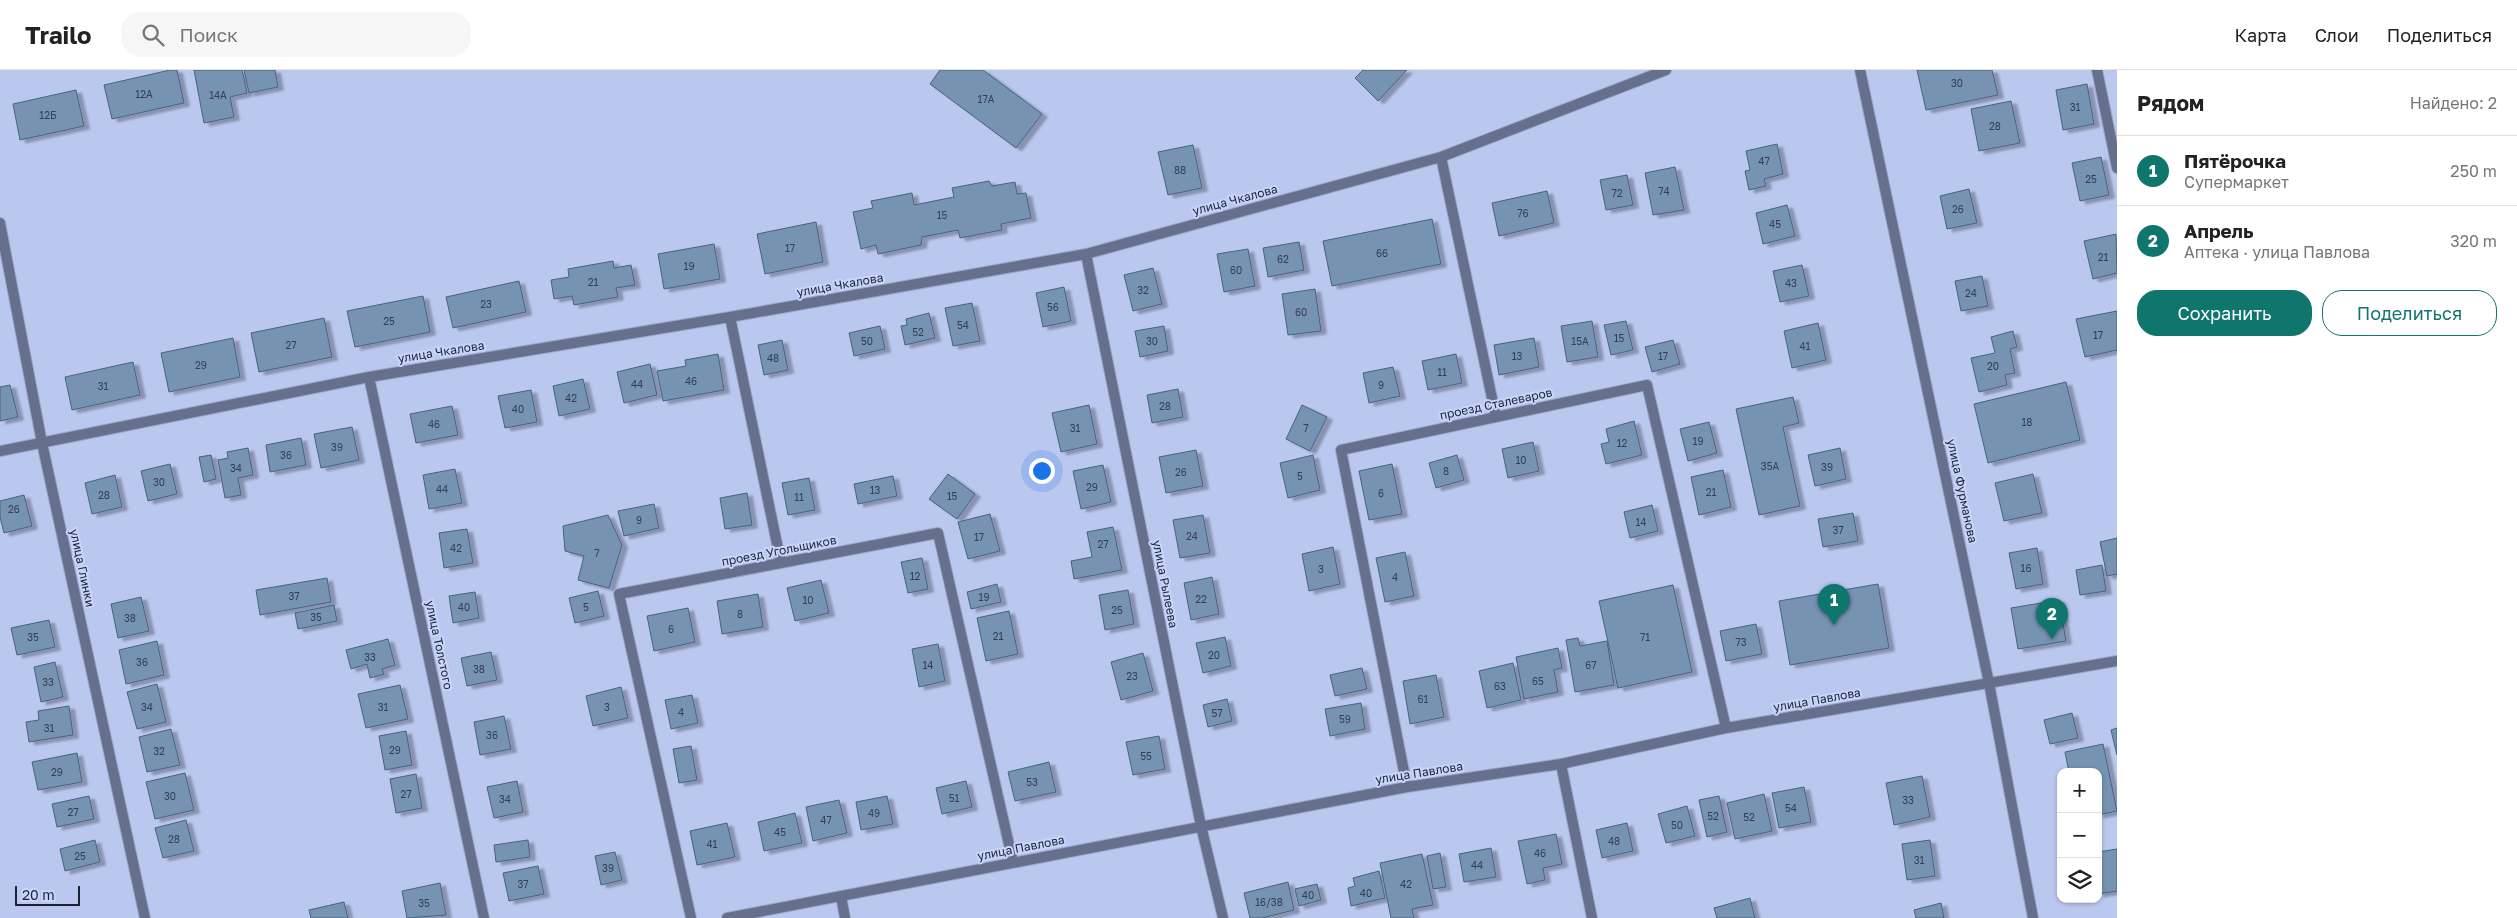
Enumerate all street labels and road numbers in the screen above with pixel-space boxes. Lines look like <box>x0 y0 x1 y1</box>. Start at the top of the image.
street label: улица Чкалова <box>1191 181 1279 218</box>
street label: улица Чкалова <box>796 270 884 299</box>
street label: улица Чкалова <box>397 337 485 366</box>
street label: проезд Сталеваров <box>1438 384 1554 423</box>
street label: улица Фурманова <box>1944 437 1981 544</box>
street label: улица Глинки <box>67 527 98 608</box>
street label: проезд Угольщиков <box>720 532 838 569</box>
street label: улица Рылеева <box>1150 539 1181 629</box>
street label: улица Толстого <box>423 599 456 691</box>
street label: улица Павлова <box>1772 684 1862 715</box>
street label: улица Павлова <box>1374 758 1464 787</box>
street label: улица Павлова <box>976 832 1066 863</box>

